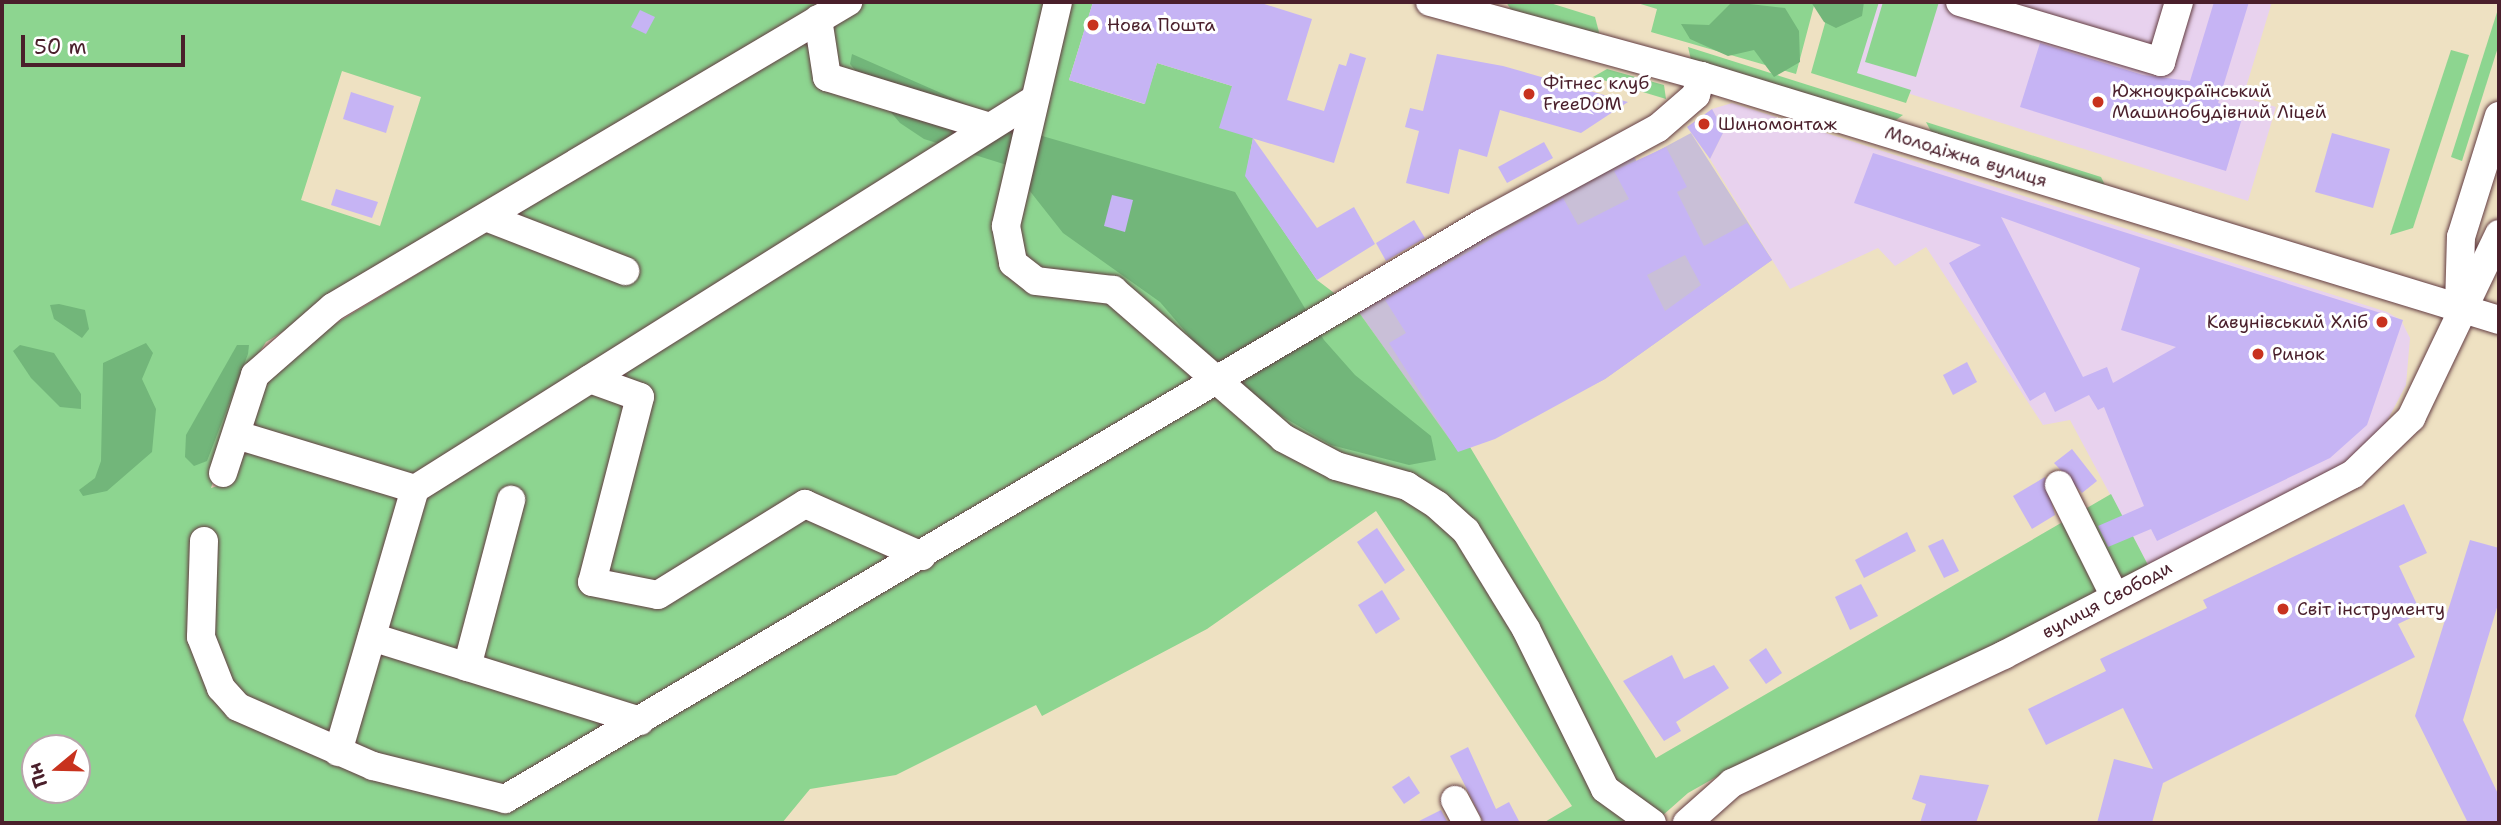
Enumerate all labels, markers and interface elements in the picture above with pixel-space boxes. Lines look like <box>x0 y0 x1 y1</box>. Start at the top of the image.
place label: Нова Пошта <box>1107 14 1216 36</box>
marker: Нова Пошта <box>1085 17 1101 33</box>
scale bar <box>24 21 189 65</box>
text: 50 m <box>34 33 87 61</box>
place label: Фітнес клуб FreeDOM <box>1543 73 1649 116</box>
place label: Южноукраїнський Машинобудівний Ліцей <box>2112 81 2326 124</box>
marker: Фітнес клуб FreeDOM <box>1521 86 1537 102</box>
marker: Южноукраїнський Машинобудівний Ліцей <box>2090 94 2106 110</box>
place label: Шиномонтаж <box>1718 113 1837 135</box>
marker: Шиномонтаж <box>1696 116 1712 132</box>
street label: Молодіжна вулиця <box>1882 122 2050 192</box>
place label: Кавунівський Хліб <box>2207 311 2368 333</box>
marker: Кавунівський Хліб <box>2374 314 2390 330</box>
place label: Ринок <box>2272 343 2325 365</box>
marker: Ринок <box>2250 346 2266 362</box>
street label: вулиця Свободи <box>2038 557 2176 643</box>
place label: Світ інструменту <box>2297 598 2445 620</box>
marker: Світ інструменту <box>2275 601 2291 617</box>
north arrow <box>21 734 91 804</box>
text: Пн <box>22 759 53 791</box>

